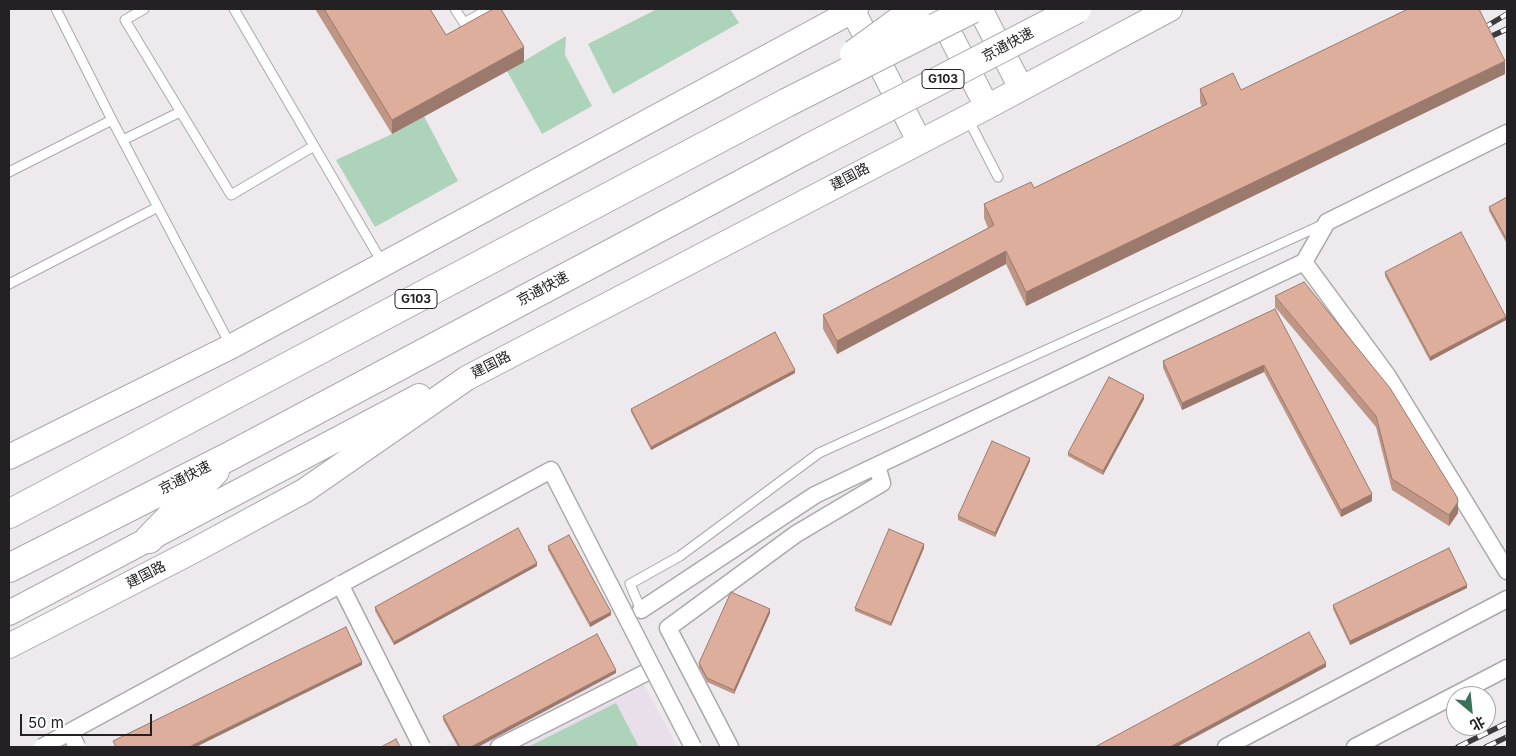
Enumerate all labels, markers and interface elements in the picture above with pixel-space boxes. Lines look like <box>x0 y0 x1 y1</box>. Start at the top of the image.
street label: 京通快速 <box>979 24 1037 66</box>
road number: G103 <box>922 70 964 88</box>
street label: 建国路 <box>828 160 872 194</box>
street label: 京通快速 <box>514 268 572 310</box>
road number: G103 <box>395 290 437 308</box>
street label: 建国路 <box>468 348 514 382</box>
street label: 京通快速 <box>156 458 214 498</box>
street label: 建国路 <box>123 558 169 592</box>
north arrow <box>1446 686 1496 736</box>
scale bar <box>22 704 155 736</box>
text: 50 m <box>28 713 64 732</box>
text: 北 <box>1468 713 1488 735</box>

